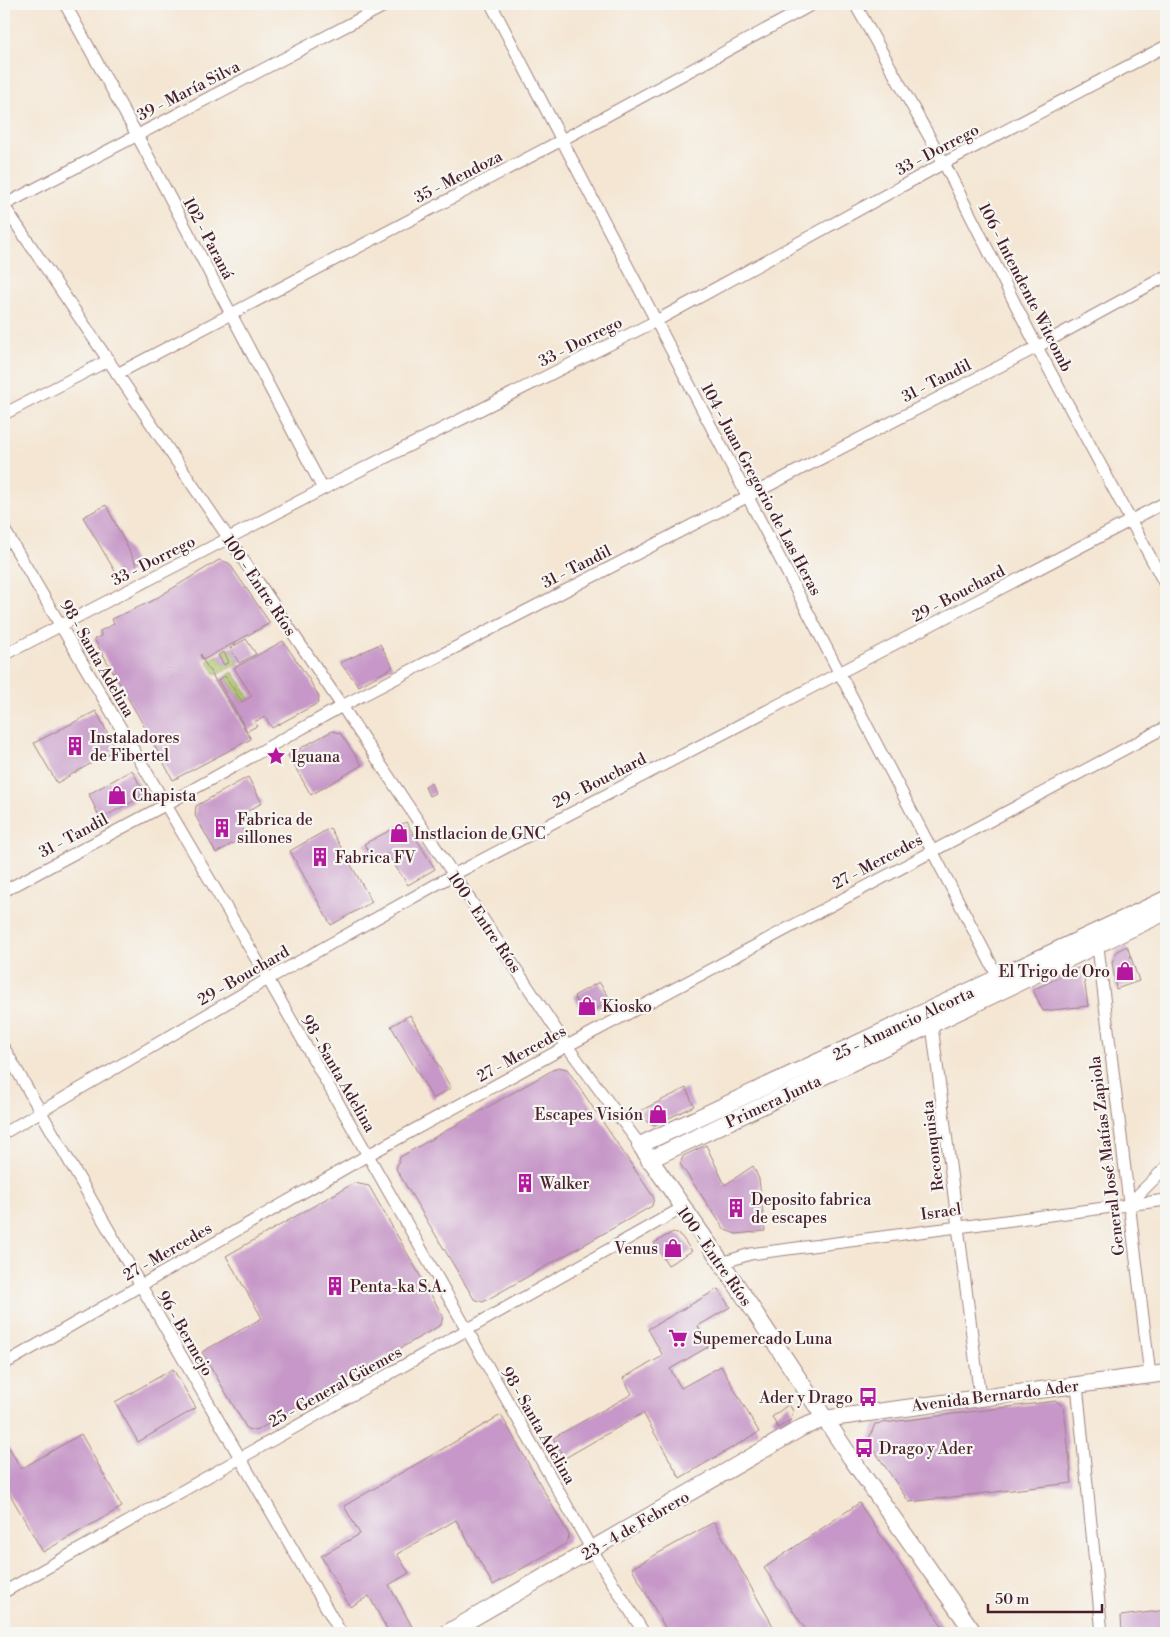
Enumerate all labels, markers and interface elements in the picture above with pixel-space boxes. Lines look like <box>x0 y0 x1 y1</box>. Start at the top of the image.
street label: 39 - María Silva <box>134 56 244 125</box>
street label: 33 - Dorrego <box>892 120 983 180</box>
street label: 35 - Mendoza <box>411 146 507 208</box>
street label: 102 - Paraná <box>178 194 238 283</box>
street label: 106 - Intendente Witcomb <box>974 200 1076 375</box>
street label: 33 - Dorrego <box>535 312 626 372</box>
street label: 31 - Tandil <box>898 355 975 407</box>
street label: 104 - Juan Gregorio de Las Heras <box>697 380 826 599</box>
street label: 33 - Dorrego <box>108 531 199 591</box>
street label: 100 - Entre Ríos <box>218 531 300 640</box>
street label: 31 - Tandil <box>538 541 615 593</box>
street label: 29 - Bouchard <box>909 561 1008 627</box>
street label: 98 - Santa Adelina <box>55 596 139 721</box>
place label: Instaladores de Fibertel <box>90 728 180 766</box>
building icon: Instaladores de Fibertel <box>64 735 86 757</box>
place icon: Iguana <box>265 745 287 767</box>
place label: Iguana <box>291 747 341 767</box>
street label: 29 - Bouchard <box>549 749 650 813</box>
shop icon: Chapista <box>106 784 128 806</box>
place label: Chapista <box>132 786 197 806</box>
street label: 31 - Tandil <box>36 809 112 862</box>
place label: Fabrica de sillones <box>237 810 313 848</box>
building icon: Fabrica de sillones <box>211 817 233 839</box>
shop icon: Instlacion de GNC <box>388 822 410 844</box>
place label: Instlacion de GNC <box>414 824 546 844</box>
street label: 27 - Mercedes <box>829 830 926 894</box>
building icon: Fabrica FV <box>309 846 331 868</box>
place label: Fabrica FV <box>335 848 416 868</box>
street label: 100 - Entre Ríos <box>443 868 525 977</box>
street label: 29 - Bouchard <box>194 942 293 1010</box>
shop icon: El Trigo de Oro <box>1114 960 1136 982</box>
place label: El Trigo de Oro <box>999 962 1110 982</box>
street label: 25 - Amancio Alcorta <box>830 982 978 1065</box>
shop icon: Kiosko <box>576 995 598 1017</box>
place label: Kiosko <box>602 997 652 1017</box>
street label: 98 - Santa Adelina <box>296 1011 380 1136</box>
street label: 27 - Mercedes <box>473 1021 570 1087</box>
street label: General José Matías Zapiola <box>1085 1054 1129 1257</box>
street label: Primera Junta <box>722 1071 825 1133</box>
street label: Reconquista <box>917 1099 948 1192</box>
shop icon: Escapes Visión <box>647 1103 669 1125</box>
place label: Escapes Visión <box>535 1105 643 1125</box>
building icon: Walker <box>514 1172 536 1194</box>
place label: Walker <box>539 1174 590 1194</box>
place label: Deposito fabrica de escapes <box>751 1190 872 1228</box>
building icon: Deposito fabrica de escapes <box>725 1197 747 1219</box>
street label: Israel <box>920 1199 963 1225</box>
street label: 100 - Entre Ríos <box>672 1203 756 1310</box>
street label: 27 - Mercedes <box>119 1218 216 1285</box>
shop icon: Venus <box>662 1237 684 1259</box>
place label: Venus <box>613 1239 658 1259</box>
building icon: Penta-ka S.A. <box>324 1275 346 1297</box>
place label: Penta-ka S.A. <box>350 1277 446 1297</box>
street label: 96 - Bermejo <box>153 1287 218 1380</box>
supermarket icon: Supemercado Luna <box>667 1327 689 1349</box>
place label: Supemercado Luna <box>693 1329 833 1349</box>
street label: 25 - General Güemes <box>265 1342 406 1432</box>
street label: 98 - Santa Adelina <box>496 1363 580 1488</box>
street label: Avenida Bernardo Ader <box>909 1376 1080 1416</box>
bus stop icon: Ader y Drago <box>857 1386 879 1408</box>
place label: Ader y Drago <box>758 1388 853 1408</box>
bus stop icon: Drago y Ader <box>853 1437 875 1459</box>
place label: Drago y Ader <box>879 1439 973 1459</box>
street label: 23 - 4 de Febrero <box>578 1487 693 1565</box>
scale bar <box>988 1582 1101 1614</box>
text: 50 m <box>995 1590 1029 1609</box>

